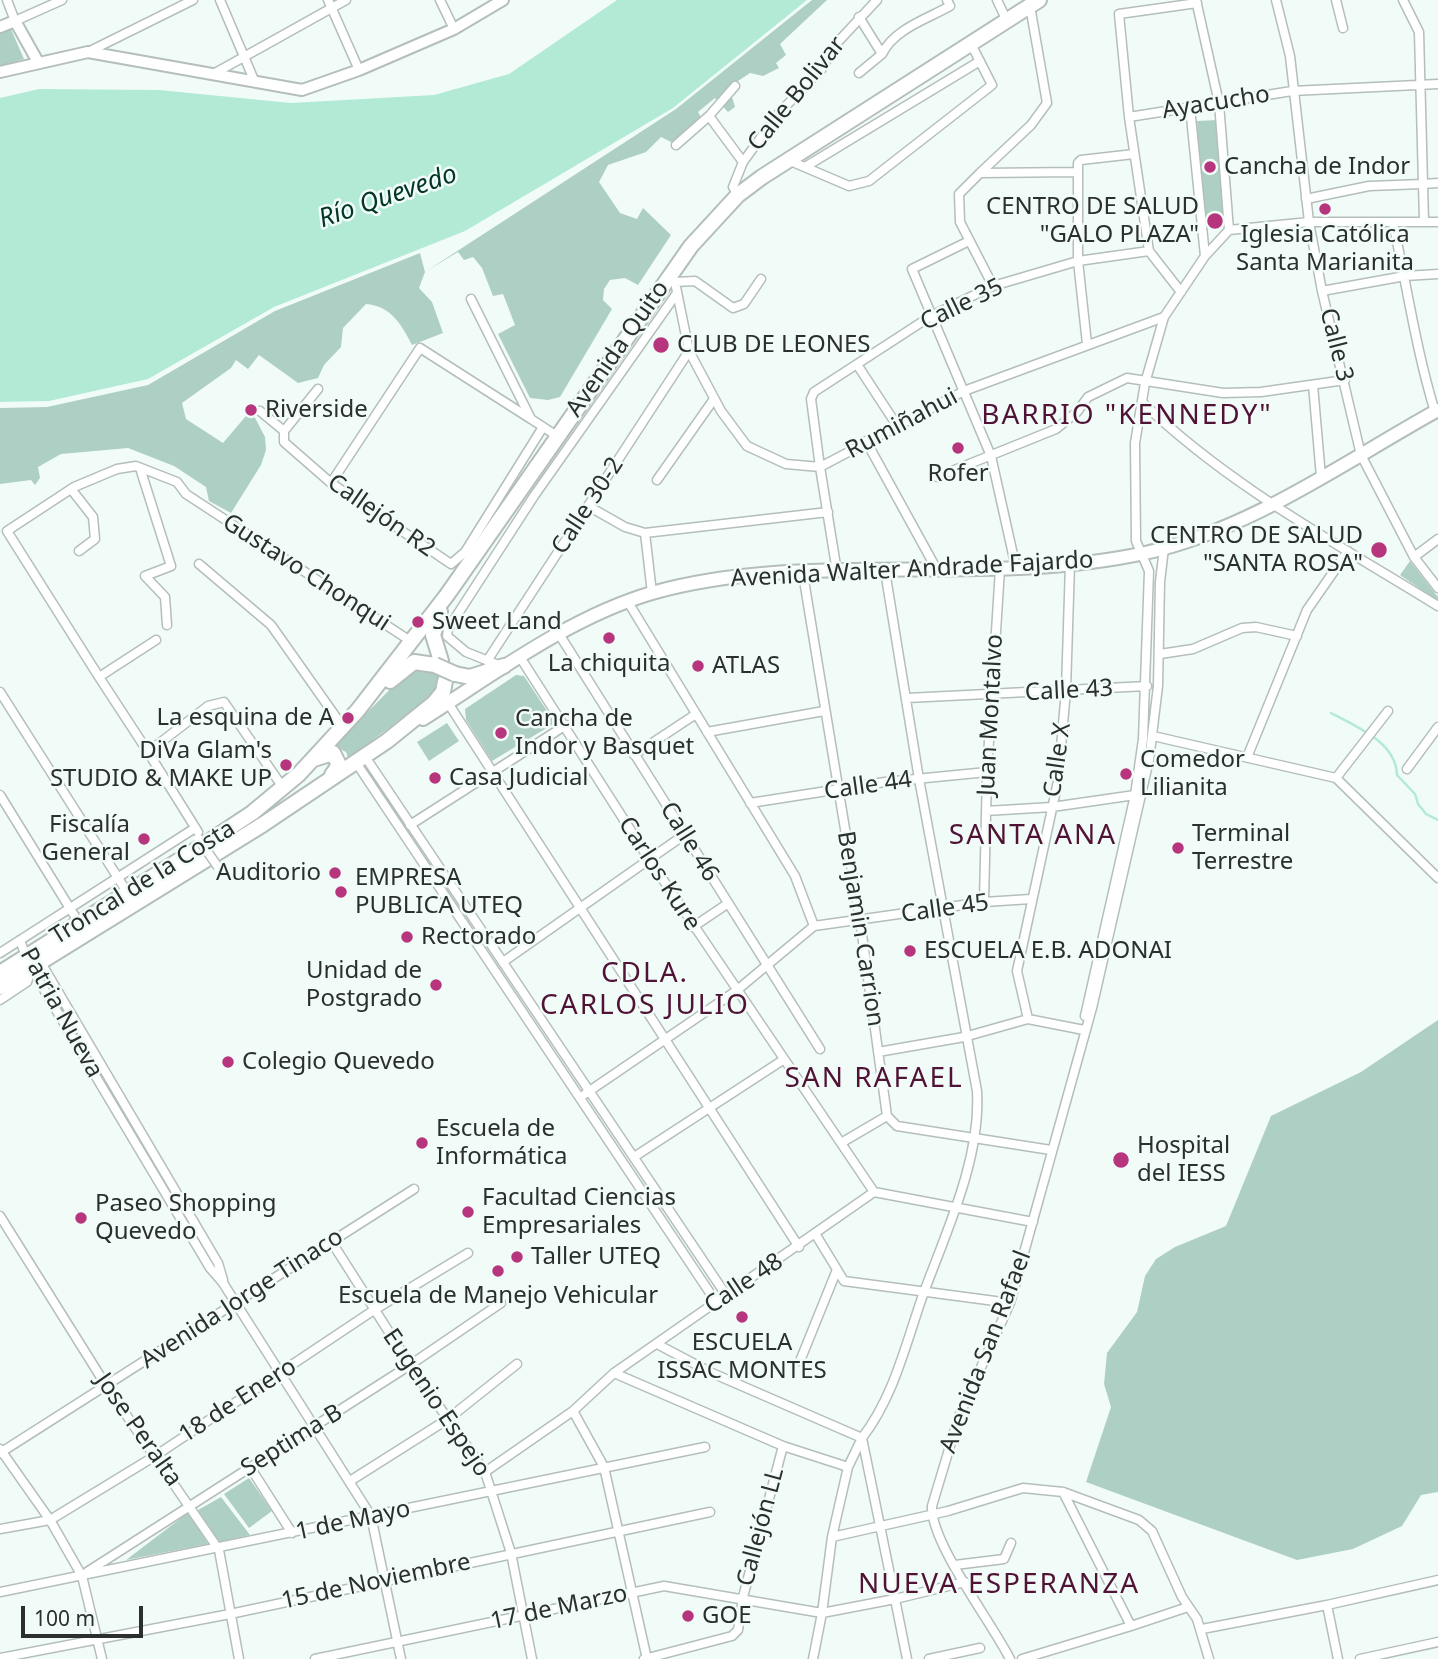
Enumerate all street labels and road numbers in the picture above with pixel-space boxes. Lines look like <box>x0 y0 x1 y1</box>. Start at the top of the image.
street label: Calle Bolivar <box>742 31 852 157</box>
street label: Ayacucho <box>1160 80 1272 126</box>
street label: Calle 35 <box>916 273 1008 337</box>
street label: Avenida Quito <box>560 275 676 423</box>
street label: Calle 3 <box>1313 305 1359 385</box>
street label: Rumiñahui <box>841 383 963 465</box>
street label: Calle 30-2 <box>546 452 630 560</box>
street label: Callejón R2 <box>322 468 440 564</box>
street label: Gustavo Chonqui <box>217 508 395 638</box>
street label: Avenida Walter Andrade Fajardo <box>730 546 1094 594</box>
street label: Juan Montalvo <box>972 633 1010 797</box>
street label: Calle 43 <box>1024 674 1114 708</box>
street label: Calle X <box>1039 721 1077 799</box>
street label: Calle 44 <box>822 766 914 806</box>
street label: Calle 46 <box>653 797 725 887</box>
street label: Carlos Kure <box>612 812 706 936</box>
street label: Troncal de la Costa <box>45 815 241 951</box>
street label: Benjamin Carrion <box>830 829 890 1029</box>
street label: Calle 45 <box>899 889 991 929</box>
street label: Patria Nueva <box>13 943 109 1083</box>
street label: Avenida Jorge Tinaco <box>135 1223 349 1375</box>
street label: Calle 48 <box>699 1247 789 1321</box>
street label: Avenida San Rafael <box>934 1247 1038 1457</box>
street label: Eugenio Espejo <box>376 1324 496 1482</box>
street label: 18 de Enero <box>174 1352 302 1450</box>
street label: Jose Peralta <box>88 1368 188 1492</box>
street label: Septima B <box>236 1399 348 1483</box>
street label: Callejón LL <box>731 1465 791 1589</box>
street label: 1 de Mayo <box>293 1495 413 1547</box>
street label: 15 de Noviembre <box>279 1548 473 1616</box>
street label: 17 de Marzo <box>488 1579 630 1637</box>

